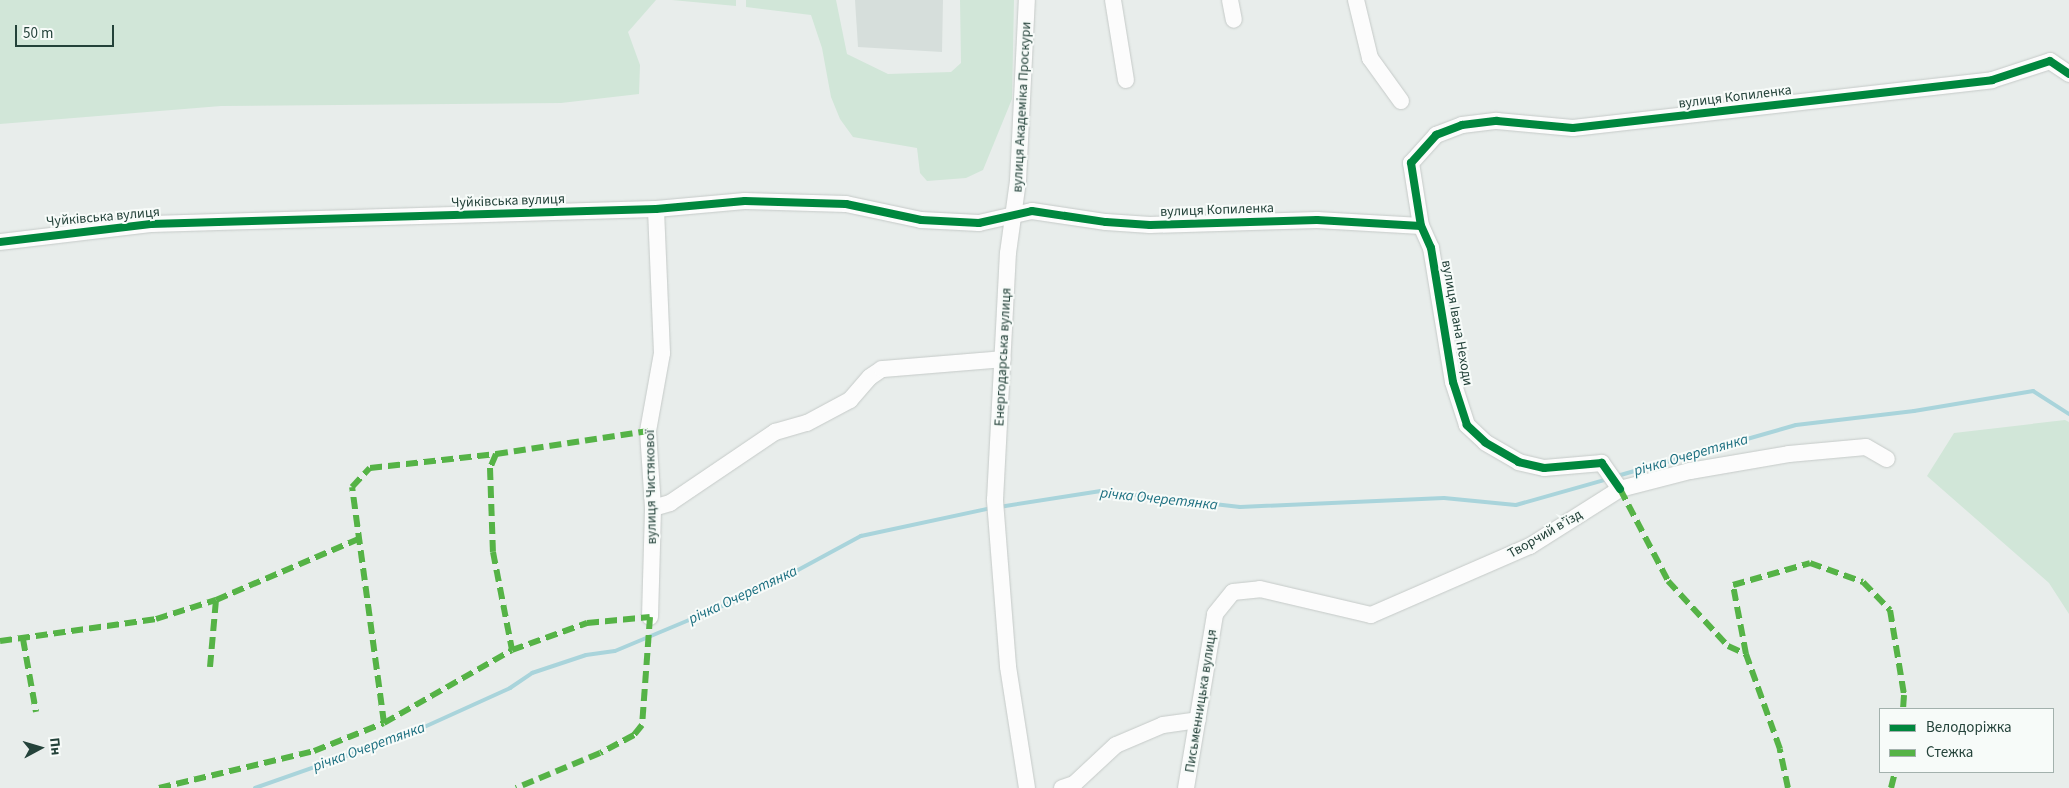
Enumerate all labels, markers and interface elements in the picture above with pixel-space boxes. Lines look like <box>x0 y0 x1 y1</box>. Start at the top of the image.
scale bar <box>18 15 116 47</box>
street label: вулиця Академіка Проскури <box>1009 21 1035 193</box>
text: 50 m <box>23 23 53 44</box>
street label: вулиця Копиленка <box>1677 82 1793 112</box>
street label: Чуйківська вулиця <box>451 191 565 211</box>
street label: вулиця Копиленка <box>1160 200 1274 220</box>
street label: Чуйківська вулиця <box>45 204 161 230</box>
street label: вулиця Івана Неходи <box>1438 259 1476 387</box>
street label: Енергодарська вулиця <box>991 287 1015 427</box>
street label: вулиця Чистякової <box>642 429 660 545</box>
water label: річка Очеретянка <box>1632 430 1750 480</box>
water label: річка Очеретянка <box>1099 484 1219 514</box>
street label: Творчий в’їзд <box>1505 506 1585 562</box>
water label: річка Очеретянка <box>686 562 800 628</box>
street label: Письменницька вулиця <box>1181 628 1221 774</box>
legend <box>1879 708 2054 773</box>
text: Велодоріжка <box>1926 717 2012 738</box>
water label: річка Очеретянка <box>310 718 428 776</box>
north arrow <box>15 723 65 773</box>
text: Пн <box>44 737 66 756</box>
text: Стежка <box>1926 742 1973 763</box>

